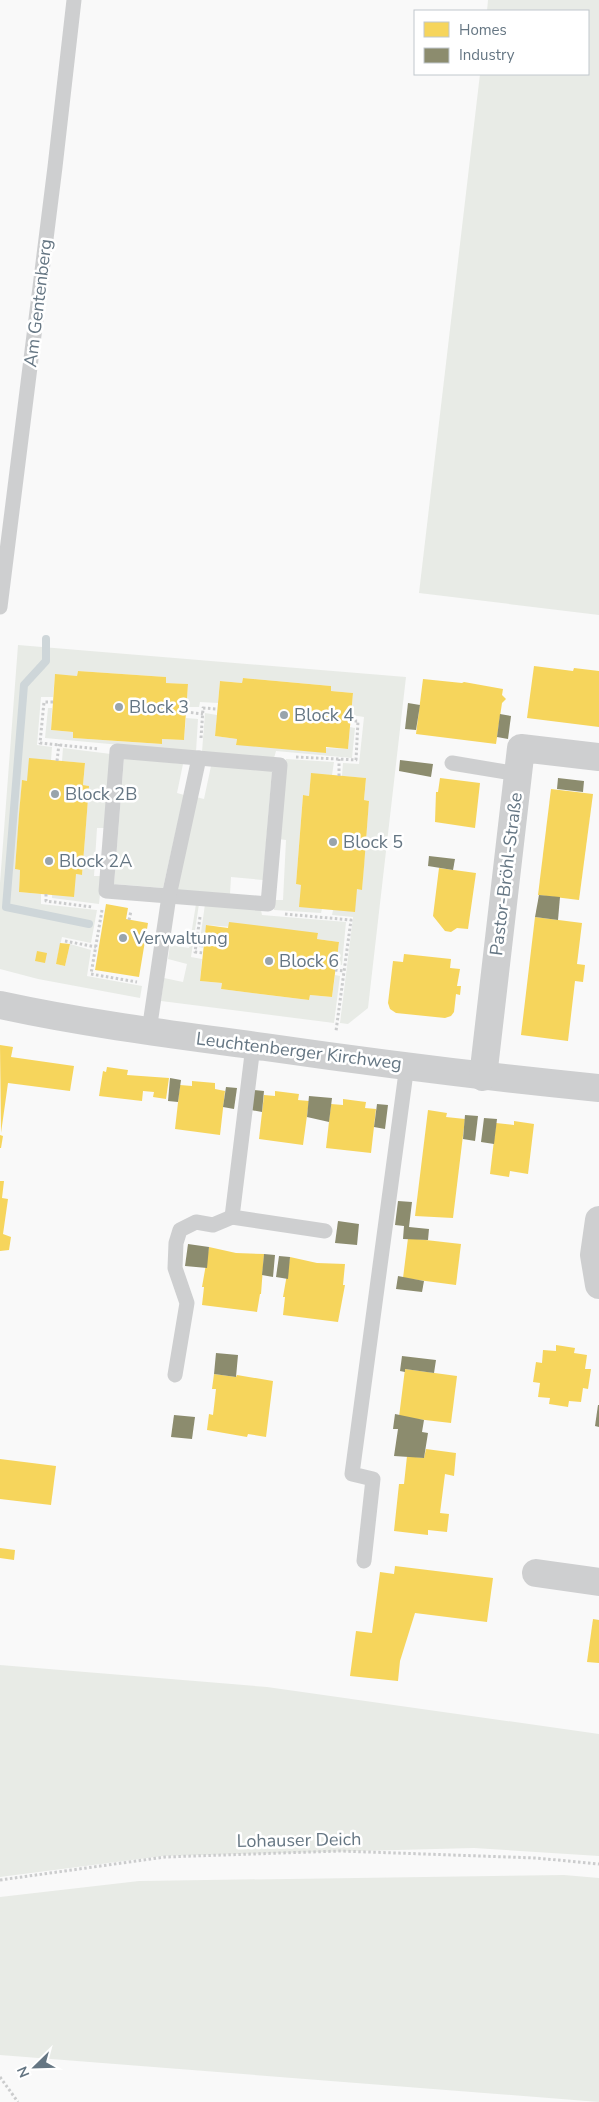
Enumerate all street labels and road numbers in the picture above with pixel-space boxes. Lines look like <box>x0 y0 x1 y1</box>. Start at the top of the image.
street label: Am Gentenberg <box>18 238 58 368</box>
street label: Pastor-Bröhl-Straße <box>484 791 528 957</box>
street label: Leuchtenberger Kirchweg <box>195 1026 403 1076</box>
street label: Lohauser Deich <box>237 1827 361 1853</box>

